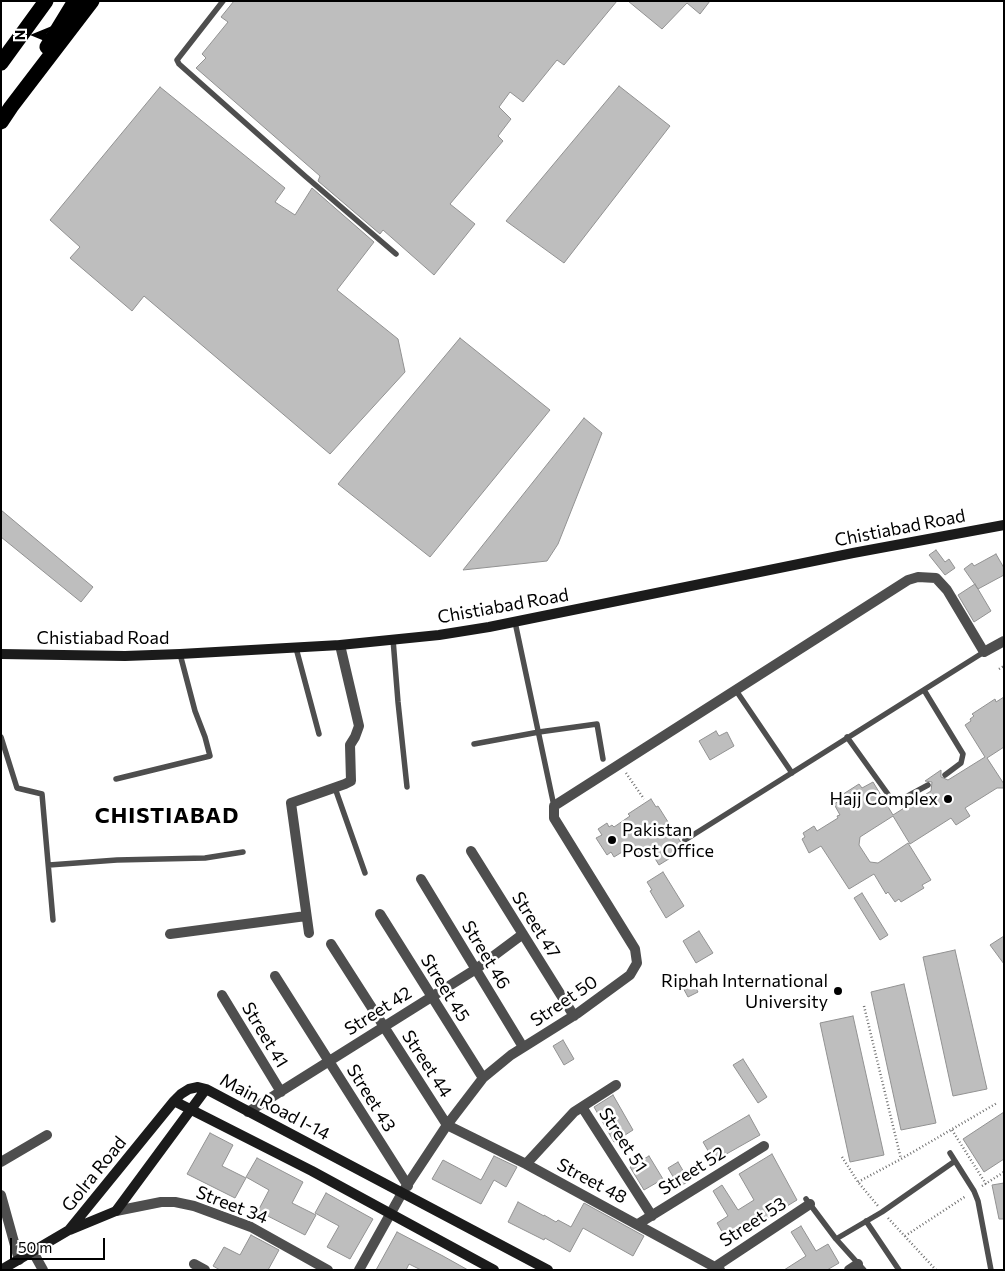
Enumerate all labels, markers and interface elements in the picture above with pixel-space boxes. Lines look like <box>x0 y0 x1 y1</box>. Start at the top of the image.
north arrow <box>10 10 60 60</box>
text: N <box>11 30 28 40</box>
street label: Chistiabad Road <box>833 505 967 551</box>
street label: Chistiabad Road <box>436 584 570 628</box>
street label: Chistiabad Road <box>37 627 169 649</box>
place label: Hajj Complex <box>829 788 938 810</box>
marker: Hajj Complex <box>942 793 954 805</box>
district label: CHISTIABAD <box>93 803 241 829</box>
place label: Pakistan Post Office <box>622 819 714 862</box>
marker: Pakistan Post Office <box>606 834 618 846</box>
street label: Street 47 <box>507 888 565 962</box>
street label: Street 46 <box>457 917 515 993</box>
street label: Street 45 <box>416 950 474 1026</box>
place label: Riphah International University <box>661 970 828 1012</box>
street label: Street 50 <box>526 971 602 1031</box>
street label: Street 42 <box>341 982 415 1040</box>
marker: Riphah International University <box>832 985 844 997</box>
street label: Street 41 <box>237 998 293 1072</box>
street label: Street 44 <box>397 1026 457 1102</box>
street label: Street 43 <box>342 1060 400 1136</box>
street label: Main Road I-14 <box>216 1069 334 1145</box>
street label: Street 51 <box>594 1104 652 1176</box>
street label: Golra Road <box>57 1132 131 1216</box>
street label: Street 52 <box>655 1142 729 1200</box>
street label: Street 48 <box>553 1154 631 1208</box>
street label: Street 34 <box>193 1181 271 1229</box>
street label: Street 53 <box>716 1193 790 1251</box>
scale bar <box>12 1228 108 1260</box>
text: 50 m <box>18 1238 52 1256</box>

